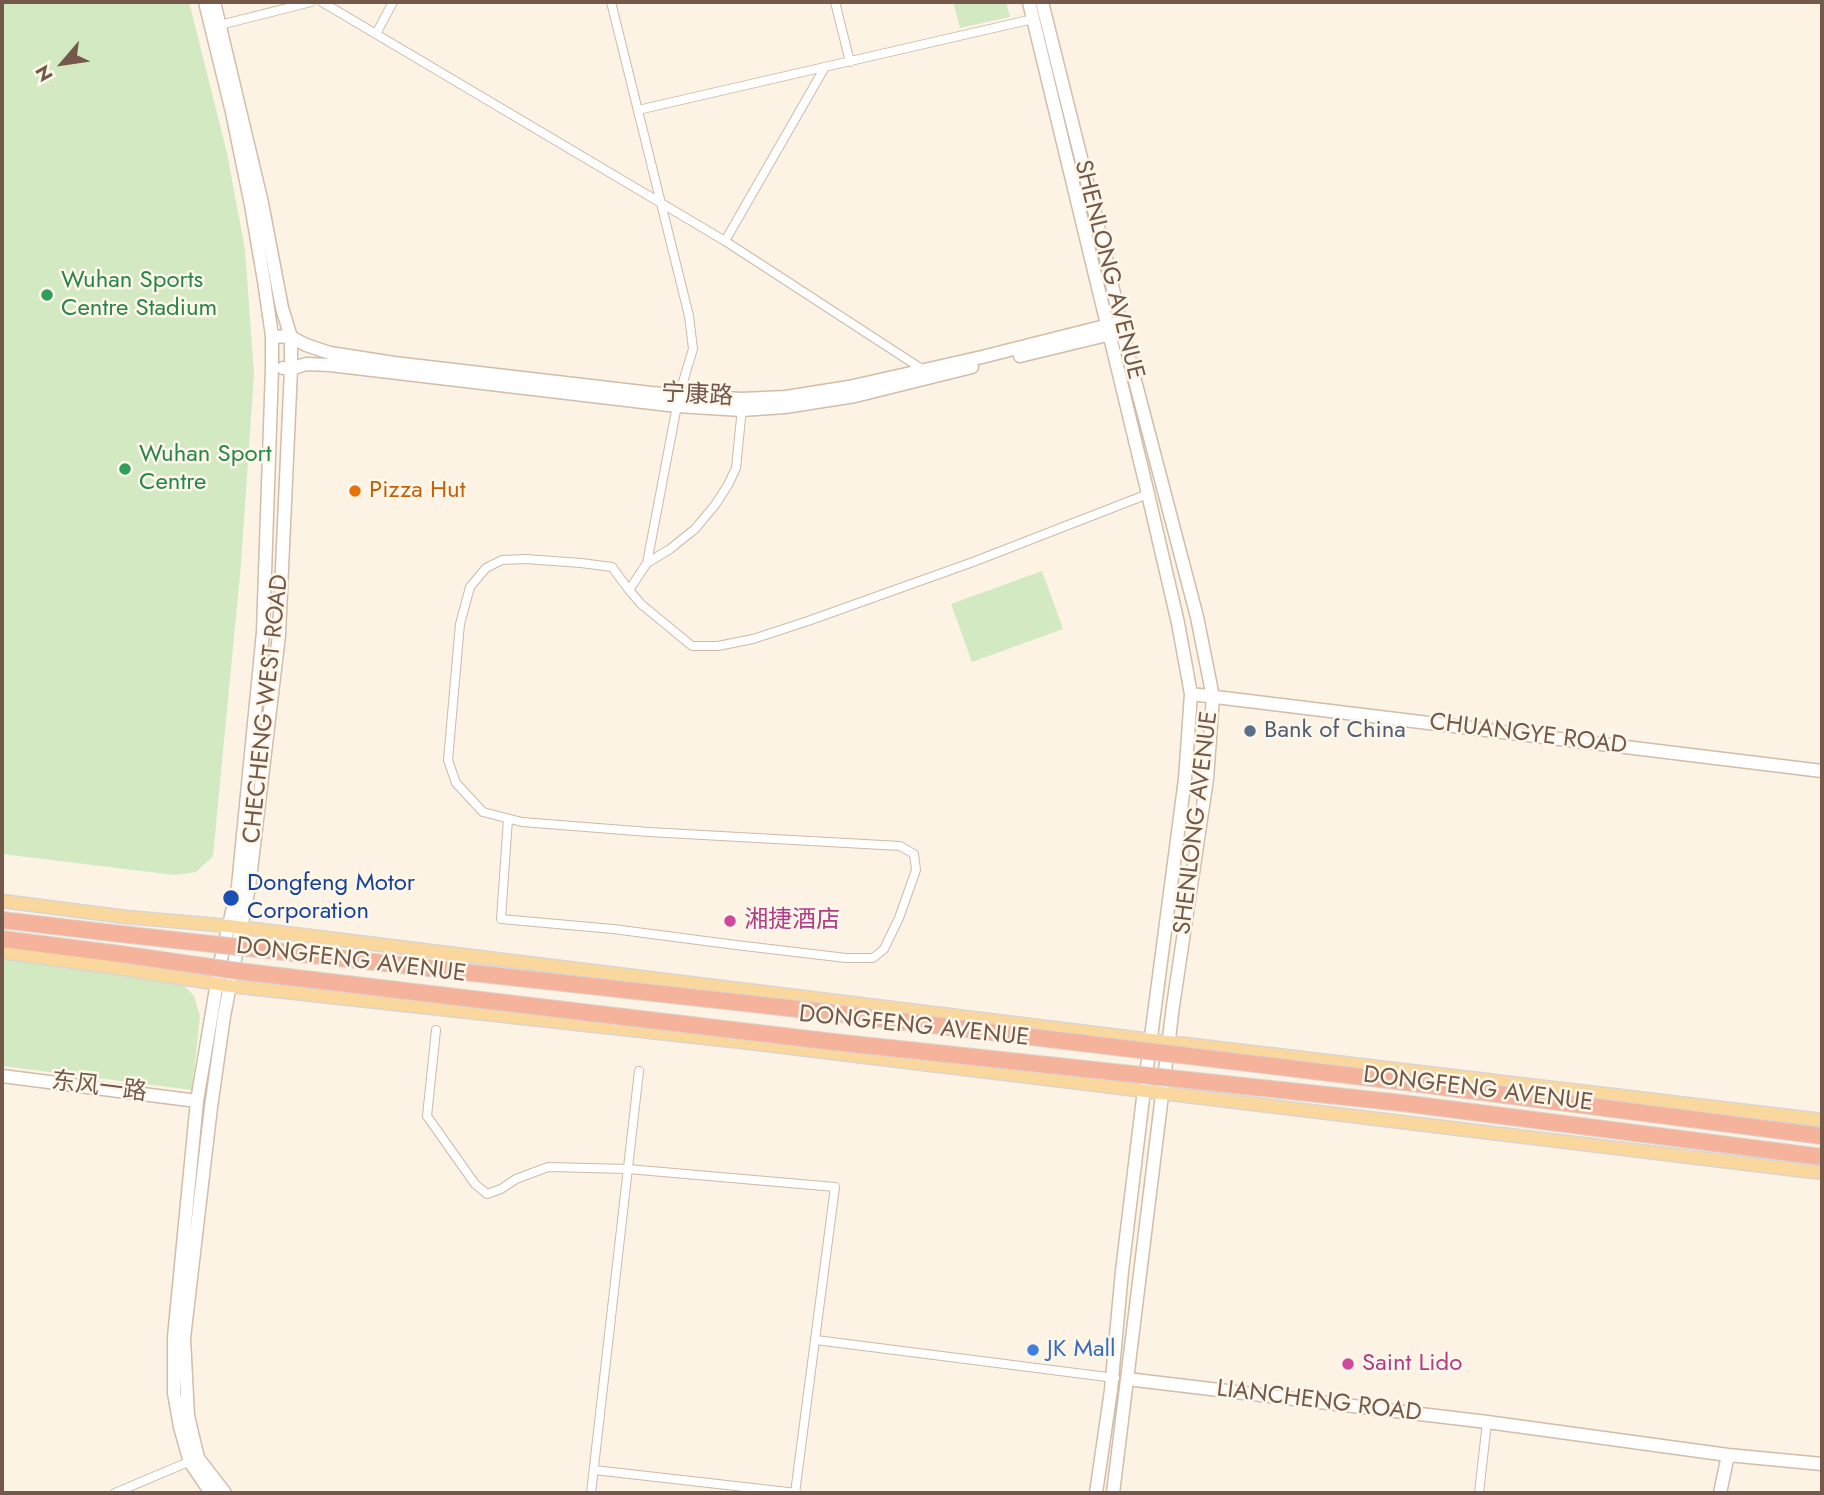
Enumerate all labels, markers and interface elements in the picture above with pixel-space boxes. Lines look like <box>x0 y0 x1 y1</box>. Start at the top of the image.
north arrow <box>28 28 98 98</box>
text: N <box>29 60 60 87</box>
street label: SHENLONG AVENUE <box>1067 157 1149 383</box>
place label: Wuhan Sports Centre Stadium <box>61 267 217 323</box>
marker: Wuhan Sports Centre Stadium <box>39 287 55 303</box>
street label: 宁康路 <box>660 380 734 412</box>
place label: Wuhan Sport Centre <box>139 441 272 497</box>
marker: Wuhan Sport Centre <box>117 461 133 477</box>
place label: Pizza Hut <box>369 477 465 505</box>
marker: Pizza Hut <box>347 483 363 499</box>
street label: CHECHENG WEST ROAD <box>239 573 295 845</box>
street label: CHUANGYE ROAD <box>1428 709 1628 761</box>
street label: SHENLONG AVENUE <box>1169 710 1225 936</box>
place label: Bank of China <box>1264 717 1406 745</box>
marker: Bank of China <box>1242 723 1258 739</box>
place label: Dongfeng Motor Corporation <box>247 870 415 926</box>
marker: Dongfeng Motor Corporation <box>221 888 241 908</box>
place label: 湘捷酒店 <box>744 907 840 935</box>
marker: 湘捷酒店 <box>722 913 738 929</box>
street label: DONGFENG AVENUE <box>234 933 468 989</box>
street label: DONGFENG AVENUE <box>797 1001 1031 1053</box>
street label: DONGFENG AVENUE <box>1361 1062 1595 1118</box>
street label: 东风一路 <box>50 1068 148 1108</box>
place label: JK Mall <box>1047 1336 1116 1364</box>
marker: JK Mall <box>1025 1342 1041 1358</box>
place label: Saint Lido <box>1362 1350 1462 1378</box>
marker: Saint Lido <box>1340 1356 1356 1372</box>
street label: LIANCHENG ROAD <box>1215 1375 1423 1429</box>

